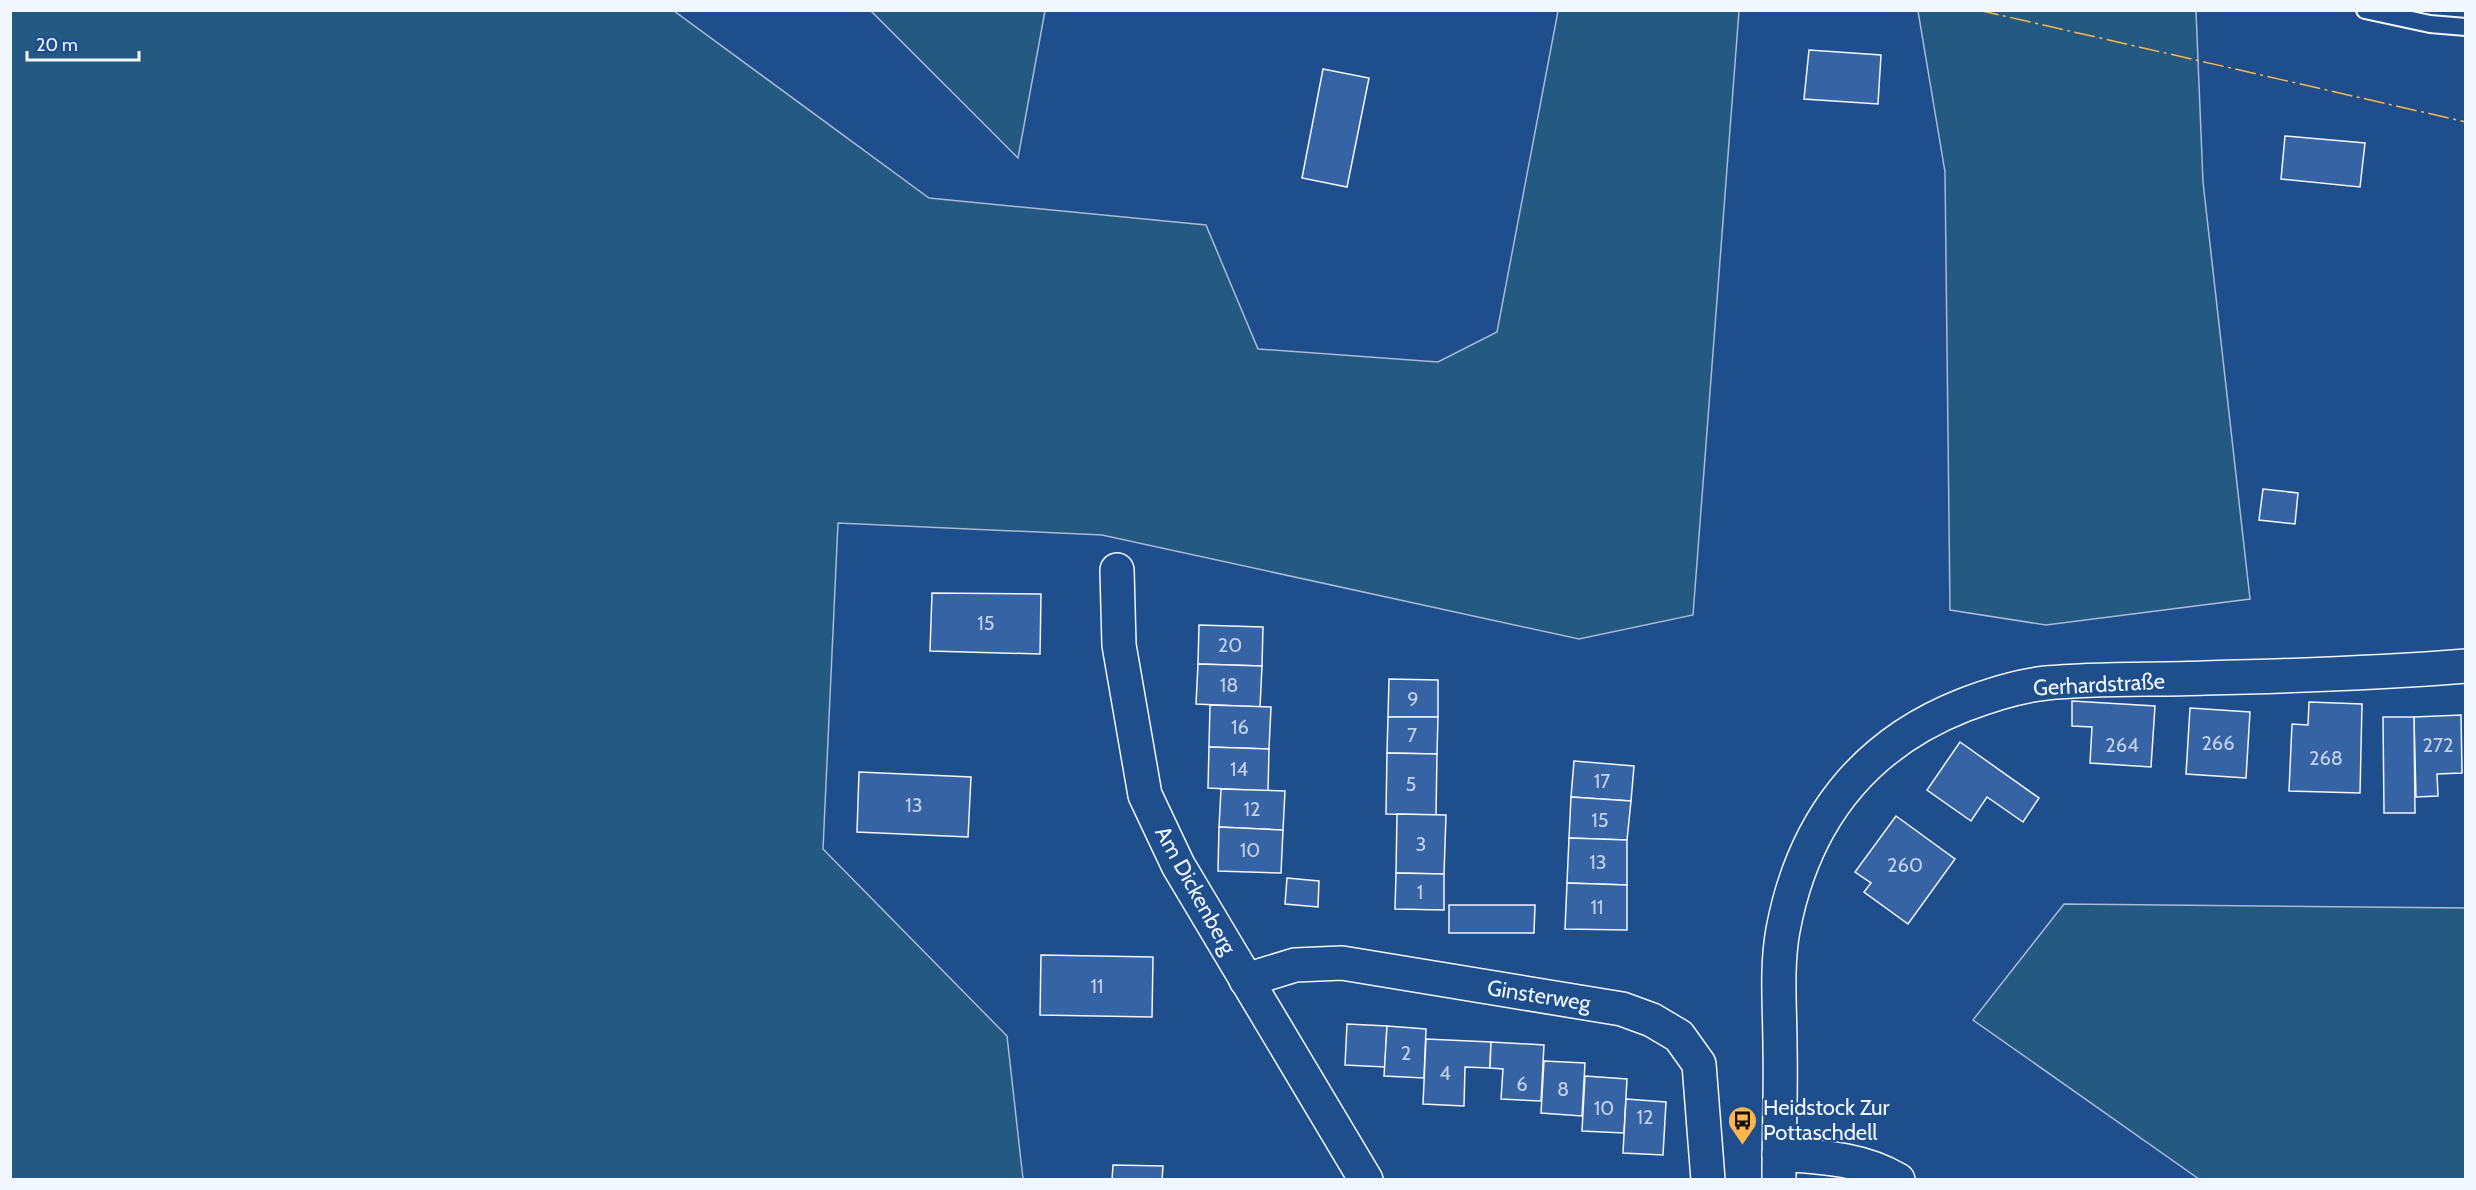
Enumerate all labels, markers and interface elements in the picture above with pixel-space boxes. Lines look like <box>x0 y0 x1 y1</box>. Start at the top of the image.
scale bar <box>27 24 140 62</box>
text: 20 m <box>36 34 78 56</box>
house number: 15 <box>977 611 995 635</box>
house number: 20 <box>1218 633 1242 657</box>
street label: Gerhardstraße <box>2032 668 2166 701</box>
house number: 18 <box>1220 673 1238 697</box>
house number: 9 <box>1407 687 1419 711</box>
house number: 16 <box>1231 715 1249 739</box>
house number: 7 <box>1407 723 1417 747</box>
house number: 266 <box>2201 731 2235 755</box>
house number: 264 <box>2105 733 2139 757</box>
house number: 272 <box>2422 733 2454 757</box>
house number: 268 <box>2309 746 2343 770</box>
house number: 14 <box>1230 757 1248 781</box>
house number: 17 <box>1594 769 1610 793</box>
house number: 5 <box>1406 772 1416 796</box>
house number: 13 <box>905 793 923 817</box>
house number: 12 <box>1244 797 1261 821</box>
house number: 15 <box>1591 808 1609 832</box>
street label: Am Dickenberg <box>1149 821 1242 960</box>
house number: 3 <box>1416 832 1426 856</box>
house number: 10 <box>1240 838 1260 862</box>
house number: 13 <box>1589 850 1607 874</box>
house number: 260 <box>1887 853 1923 877</box>
house number: 1 <box>1417 880 1423 904</box>
house number: 11 <box>1590 895 1604 919</box>
house number: 11 <box>1090 974 1104 998</box>
street label: Ginsterweg <box>1485 974 1594 1017</box>
house number: 2 <box>1401 1041 1411 1065</box>
house number: 4 <box>1439 1061 1451 1085</box>
house number: 6 <box>1516 1072 1528 1096</box>
house number: 8 <box>1557 1077 1569 1101</box>
place label: Heidstock Zur Pottaschdell <box>1763 1094 1890 1146</box>
house number: 10 <box>1594 1096 1614 1120</box>
bus stop icon: Heidstock Zur Pottaschdell <box>1726 1104 1758 1146</box>
house number: 12 <box>1637 1105 1654 1129</box>

